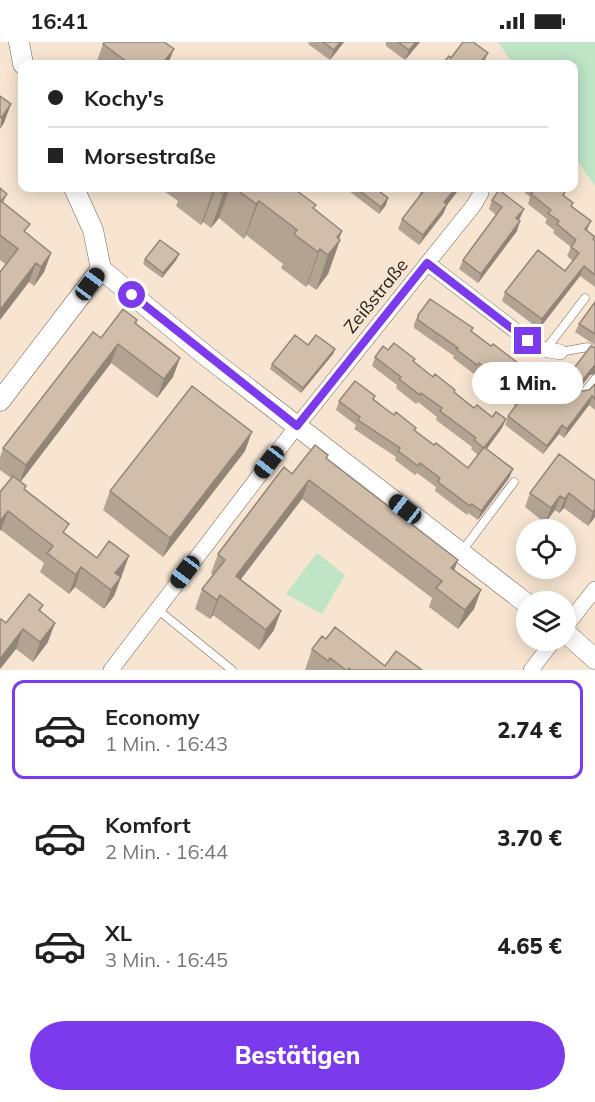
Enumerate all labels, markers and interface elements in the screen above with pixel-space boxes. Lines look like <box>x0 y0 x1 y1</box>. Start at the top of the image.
text: 16:41 <box>30 7 88 35</box>
text: Kochy's <box>84 84 164 112</box>
text: Morsestraße <box>84 142 216 170</box>
street label: Zeißstraße <box>339 254 413 338</box>
car <box>72 264 108 304</box>
route start <box>118 281 145 308</box>
route end <box>514 327 541 354</box>
callout: 1 Min. <box>472 362 584 404</box>
text: 1 Min. <box>498 370 557 395</box>
car <box>251 442 287 482</box>
car <box>385 491 425 527</box>
map controls <box>516 519 576 651</box>
button: locate <box>516 519 576 579</box>
car <box>167 552 203 592</box>
button: layers <box>516 591 576 651</box>
icon: car <box>33 703 87 757</box>
text: Economy <box>105 703 200 731</box>
text: 2.74 € <box>497 716 562 744</box>
text: 1 Min. · 16:43 <box>105 731 228 756</box>
icon: car <box>33 811 87 865</box>
text: Komfort <box>105 811 191 839</box>
text: 3.70 € <box>497 824 562 852</box>
text: 2 Min. · 16:44 <box>105 839 228 864</box>
icon: car <box>33 919 87 973</box>
text: XL <box>105 919 132 947</box>
text: 4.65 € <box>497 932 562 960</box>
text: 3 Min. · 16:45 <box>105 947 228 972</box>
button: Bestätigen <box>30 1021 565 1090</box>

